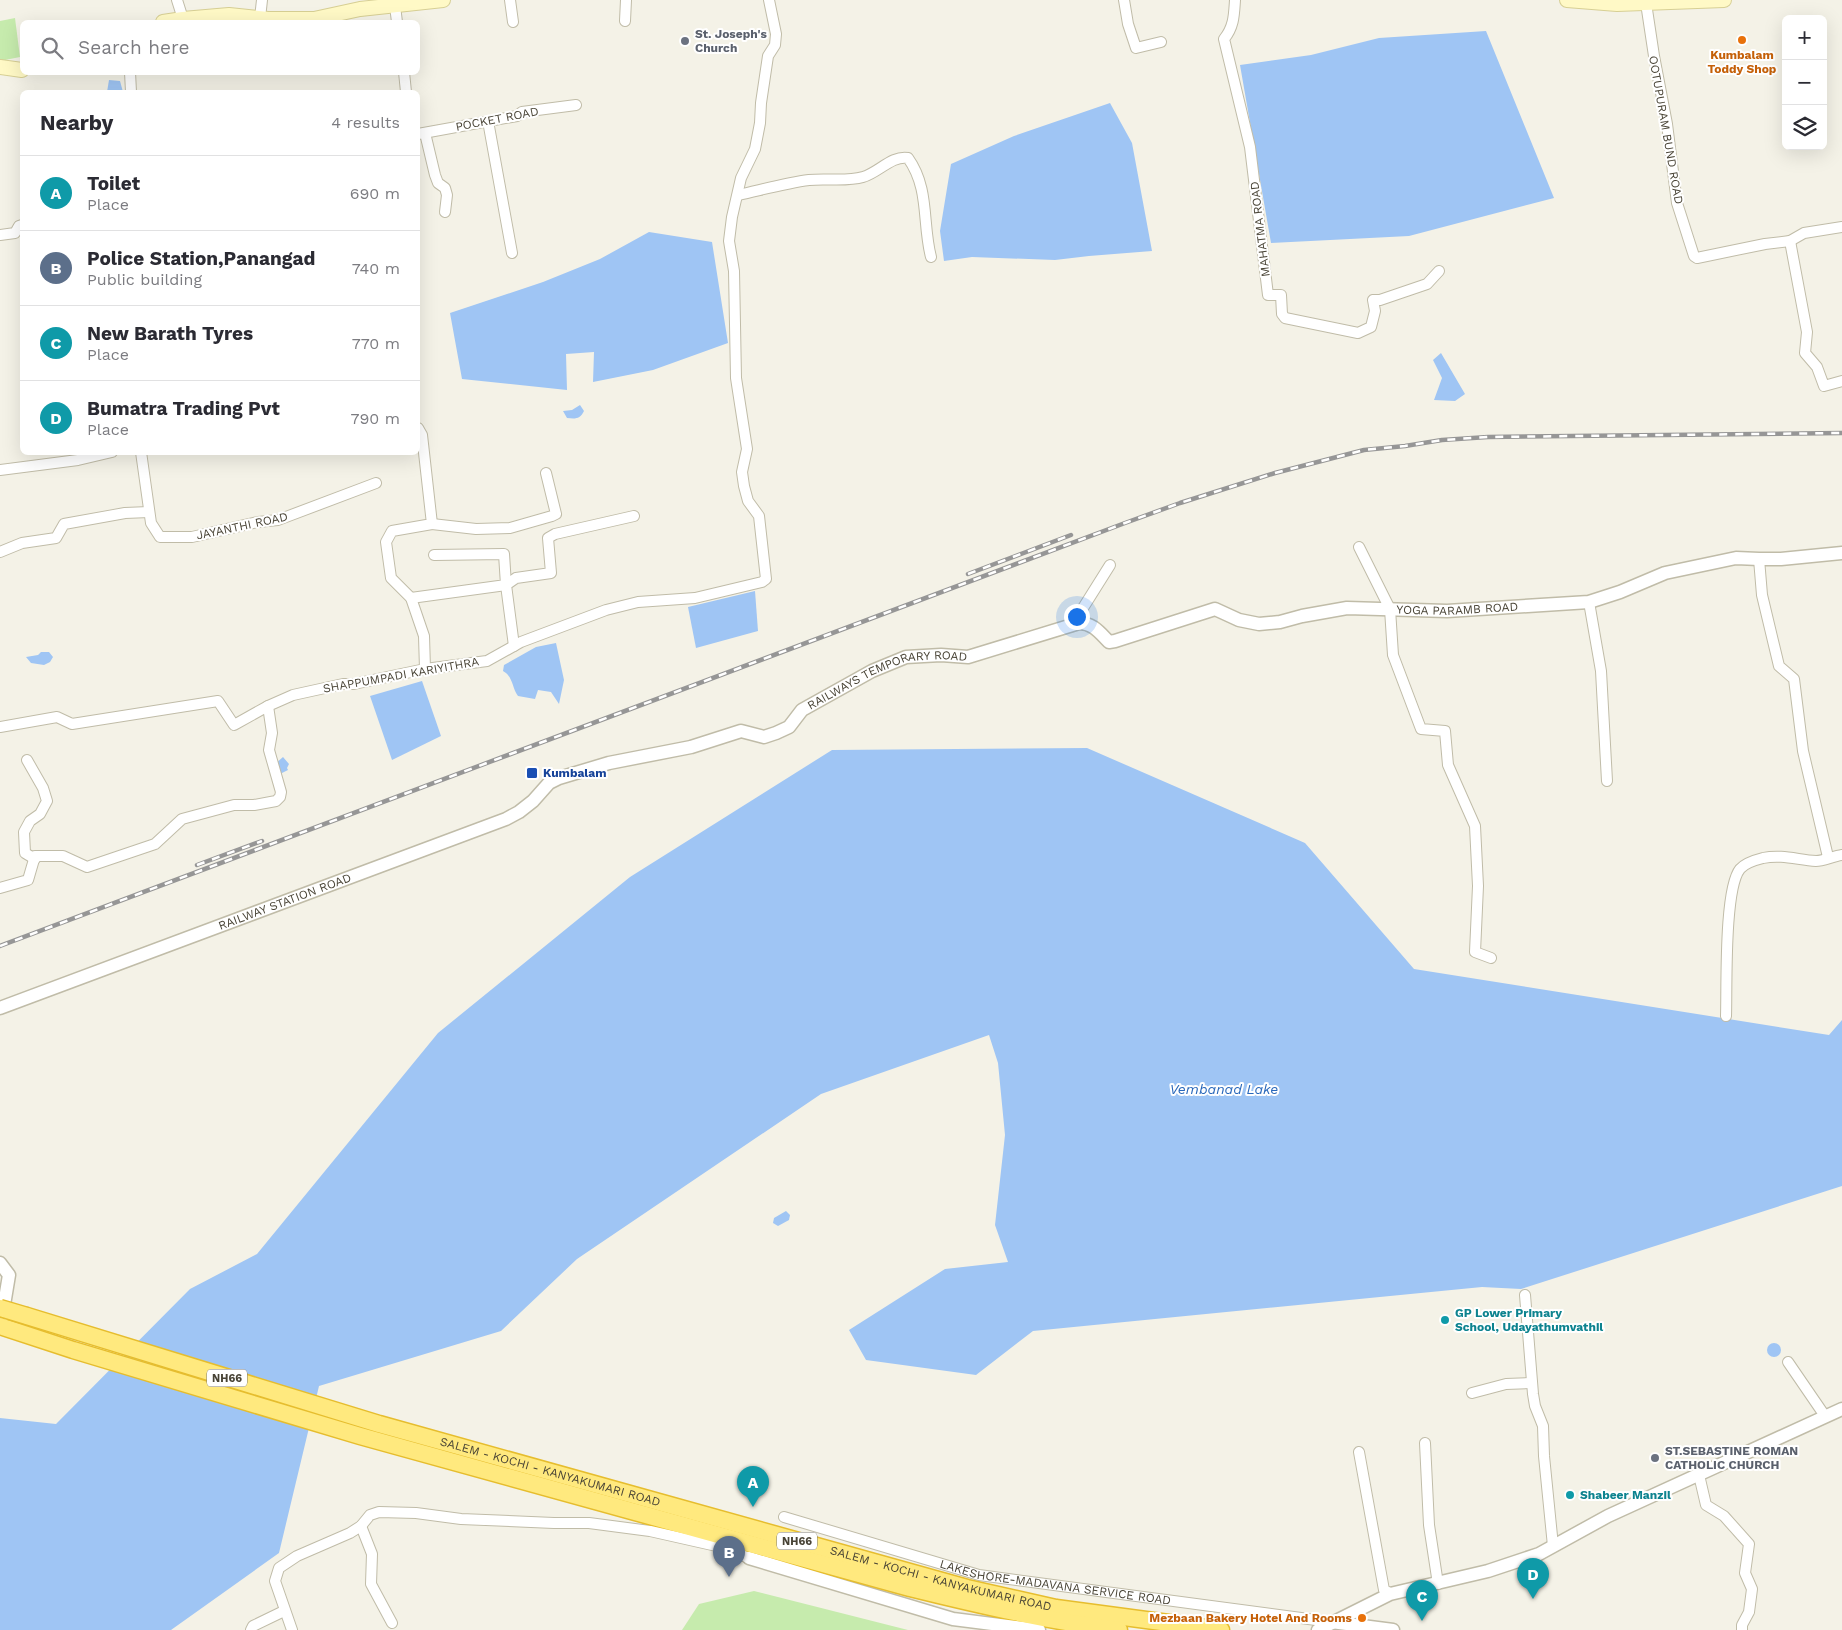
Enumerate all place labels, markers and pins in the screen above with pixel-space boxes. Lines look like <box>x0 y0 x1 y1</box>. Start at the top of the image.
place label: St. Joseph's Church <box>695 27 767 55</box>
marker: Kumbalam Toddy Shop <box>1736 34 1748 46</box>
marker: St. Joseph's Church <box>679 35 691 47</box>
place label: Kumbalam Toddy Shop <box>1708 48 1777 76</box>
marker: Kumbalam <box>525 766 539 780</box>
place label: Kumbalam <box>543 766 607 780</box>
place label: GP Lower Primary School, Udayathumvathil <box>1455 1306 1603 1334</box>
marker: GP Lower Primary School, Udayathumvathil <box>1439 1314 1451 1326</box>
place label: ST.SEBASTINE ROMAN CATHOLIC CHURCH <box>1665 1444 1798 1472</box>
marker: ST.SEBASTINE ROMAN CATHOLIC CHURCH <box>1649 1452 1661 1464</box>
pin: A <box>737 1466 769 1507</box>
place label: Shabeer Manzil <box>1580 1488 1671 1502</box>
marker: Shabeer Manzil <box>1564 1489 1576 1501</box>
pin: B <box>713 1536 745 1577</box>
pin: D <box>1517 1558 1549 1599</box>
pin: C <box>1406 1580 1438 1621</box>
place label: Mezbaan Bakery Hotel And Rooms <box>1149 1611 1353 1625</box>
marker: Mezbaan Bakery Hotel And Rooms <box>1356 1612 1368 1624</box>

